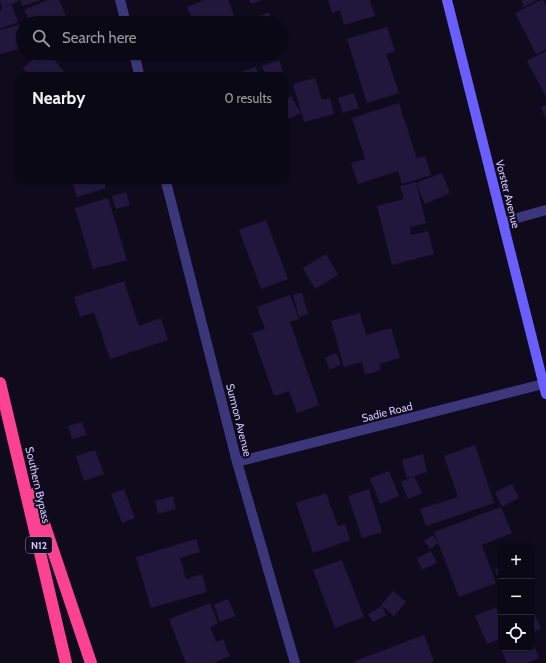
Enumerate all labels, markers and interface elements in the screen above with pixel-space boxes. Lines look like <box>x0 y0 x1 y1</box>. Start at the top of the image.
search box <box>16 16 288 60</box>
icon: search <box>30 27 52 49</box>
text: Search here <box>62 29 137 47</box>
text: Nearby <box>32 88 85 108</box>
text: 0 results <box>224 90 272 106</box>
street label: Vorster Avenue <box>493 158 523 230</box>
street label: Surmon Avenue <box>223 382 255 458</box>
street label: Sadie Road <box>360 399 414 425</box>
street label: Southern Bypass <box>22 445 54 525</box>
road number: N12 <box>26 537 52 553</box>
map controls <box>498 543 534 651</box>
button: + <box>498 543 534 579</box>
button: − <box>498 579 534 615</box>
button: locate <box>498 615 534 651</box>

